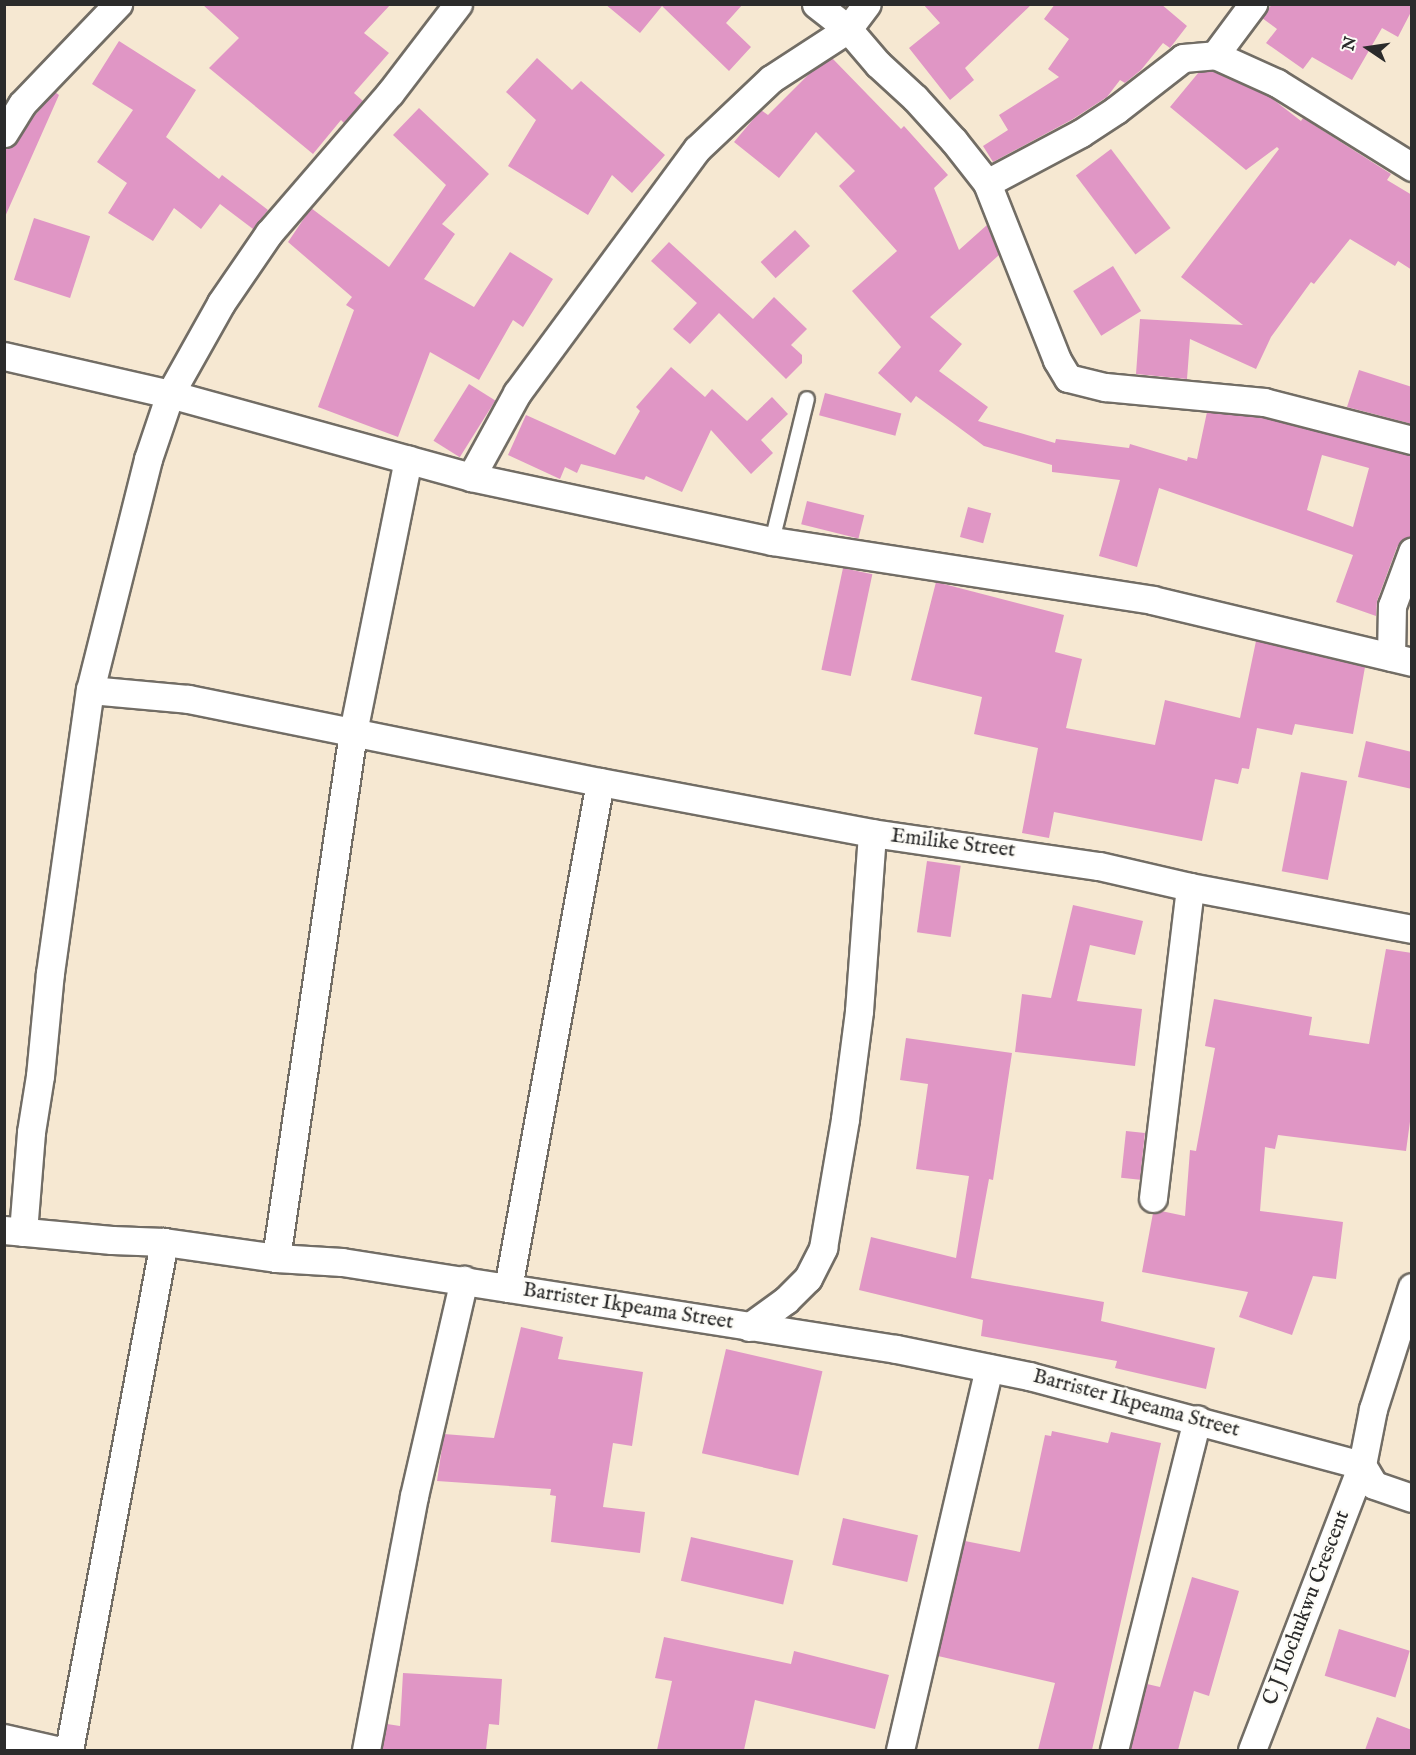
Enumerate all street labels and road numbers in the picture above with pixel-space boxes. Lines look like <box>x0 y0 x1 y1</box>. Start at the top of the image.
street label: Emilike Street <box>889 824 1017 864</box>
street label: Barrister Ikpeama Street <box>521 1278 735 1336</box>
street label: Barrister Ikpeama Street <box>1030 1364 1242 1444</box>
street label: C J Ilochukwu Crescent <box>1258 1507 1356 1709</box>

